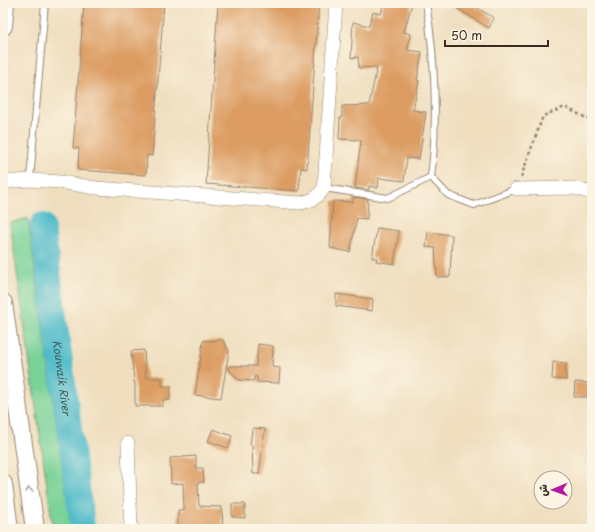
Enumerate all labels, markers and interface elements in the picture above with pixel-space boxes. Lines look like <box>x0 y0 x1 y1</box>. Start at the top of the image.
scale bar <box>445 22 548 48</box>
text: 50 m <box>451 26 482 44</box>
water label: Kouwaik River <box>49 339 76 418</box>
north arrow <box>533 470 573 510</box>
text: ش <box>534 484 551 497</box>
one-way arrow <box>25 487 34 493</box>

